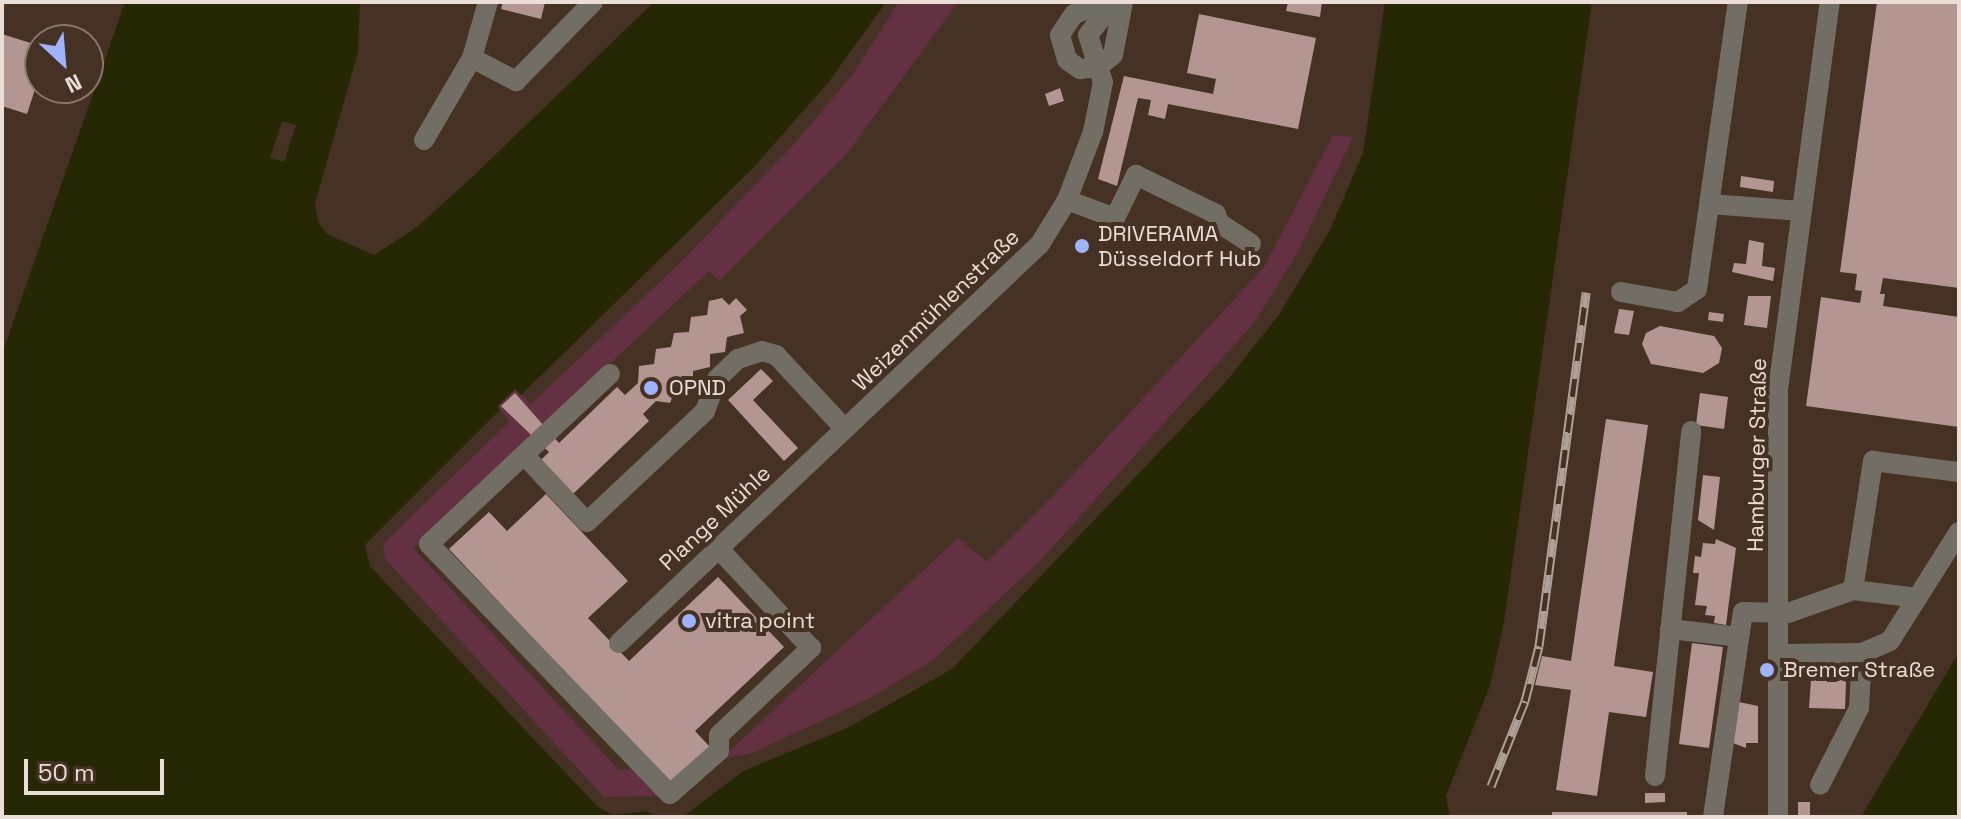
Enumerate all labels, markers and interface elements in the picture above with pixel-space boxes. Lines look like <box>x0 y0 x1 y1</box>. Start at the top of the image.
north arrow <box>24 24 104 104</box>
text: N <box>61 68 86 100</box>
place label: DRIVERAMA Düsseldorf Hub <box>1098 220 1261 272</box>
street label: Weizenmühlenstraße <box>847 224 1025 396</box>
marker: DRIVERAMA Düsseldorf Hub <box>1073 237 1091 255</box>
street label: Hamburger Straße <box>1742 358 1772 552</box>
place label: OPND <box>669 375 726 401</box>
marker: OPND <box>640 377 662 399</box>
street label: Plange Mühle <box>654 460 776 576</box>
place label: vitra point <box>705 608 815 634</box>
marker: vitra point <box>680 612 698 630</box>
place label: Bremer Straße <box>1783 657 1935 683</box>
marker: Bremer Straße <box>1758 661 1776 679</box>
scale bar <box>28 743 168 793</box>
text: 50 m <box>38 757 95 788</box>

